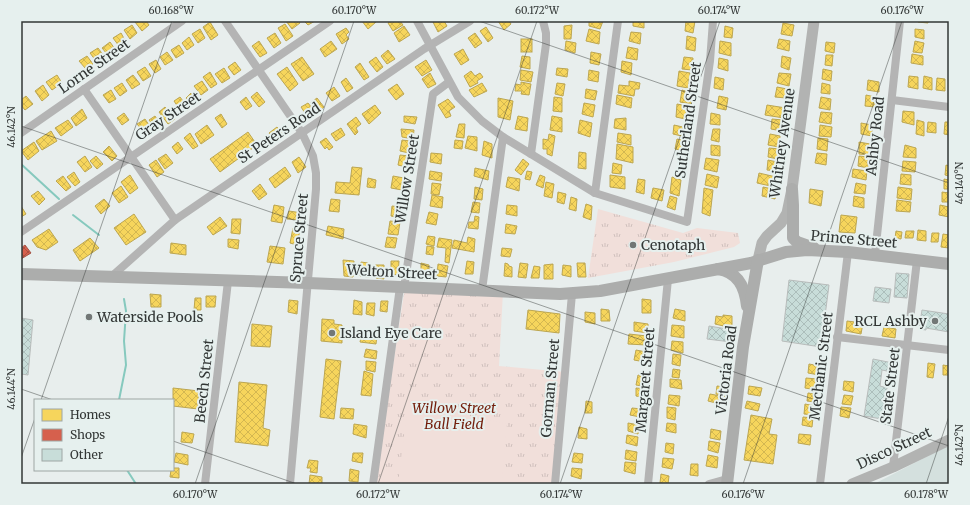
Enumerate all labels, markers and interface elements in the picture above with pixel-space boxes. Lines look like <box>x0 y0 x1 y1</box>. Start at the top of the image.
text: 60.168°W <box>149 4 194 17</box>
text: 60.170°W <box>332 4 377 17</box>
text: 60.172°W <box>515 4 560 17</box>
text: 60.174°W <box>698 4 741 17</box>
text: 60.176°W <box>880 4 925 17</box>
street label: Lorne Street <box>55 34 134 97</box>
street label: Sutherland Street <box>671 60 705 179</box>
street label: Gray Street <box>132 87 204 144</box>
street label: Whitney Avenue <box>765 87 799 200</box>
street label: Ashby Road <box>862 95 888 177</box>
street label: St Peters Road <box>234 98 324 167</box>
text: 46.142°N <box>5 106 18 148</box>
street label: Willow Street <box>391 132 423 226</box>
text: 46.140°N <box>953 161 966 204</box>
street label: Spruce Street <box>286 192 312 283</box>
street label: Prince Street <box>810 226 899 252</box>
place label: Cenotaph <box>641 236 705 254</box>
marker: Cenotaph <box>628 240 638 250</box>
street label: Welton Street <box>345 261 438 283</box>
place label: Waterside Pools <box>96 308 204 326</box>
street label: Mechanic Street <box>805 310 837 421</box>
marker: Waterside Pools <box>84 312 94 322</box>
place label: RCL Ashby <box>854 312 928 330</box>
marker: RCL Ashby <box>930 316 940 326</box>
place label: Island Eye Care <box>340 324 442 342</box>
street label: Victoria Road <box>711 324 740 417</box>
street label: Margaret Street <box>631 326 659 433</box>
marker: Island Eye Care <box>327 328 337 338</box>
street label: Gorman Street <box>537 337 563 438</box>
street label: Beech Street <box>191 338 217 424</box>
street label: State Street <box>876 346 904 425</box>
text: 46.144°N <box>5 368 18 410</box>
legend <box>34 399 174 471</box>
park label: Willow Street Ball Field <box>412 399 496 433</box>
text: Homes <box>70 407 111 422</box>
street label: Disco Street <box>854 423 935 473</box>
text: 46.142°N <box>953 424 966 466</box>
text: Shops <box>70 427 105 442</box>
text: Other <box>70 447 104 462</box>
text: 60.170°W <box>173 488 218 501</box>
text: 60.172°W <box>356 488 401 501</box>
text: 60.174°W <box>540 488 583 501</box>
text: 60.176°W <box>721 488 766 501</box>
text: 60.178°W <box>904 488 949 501</box>

